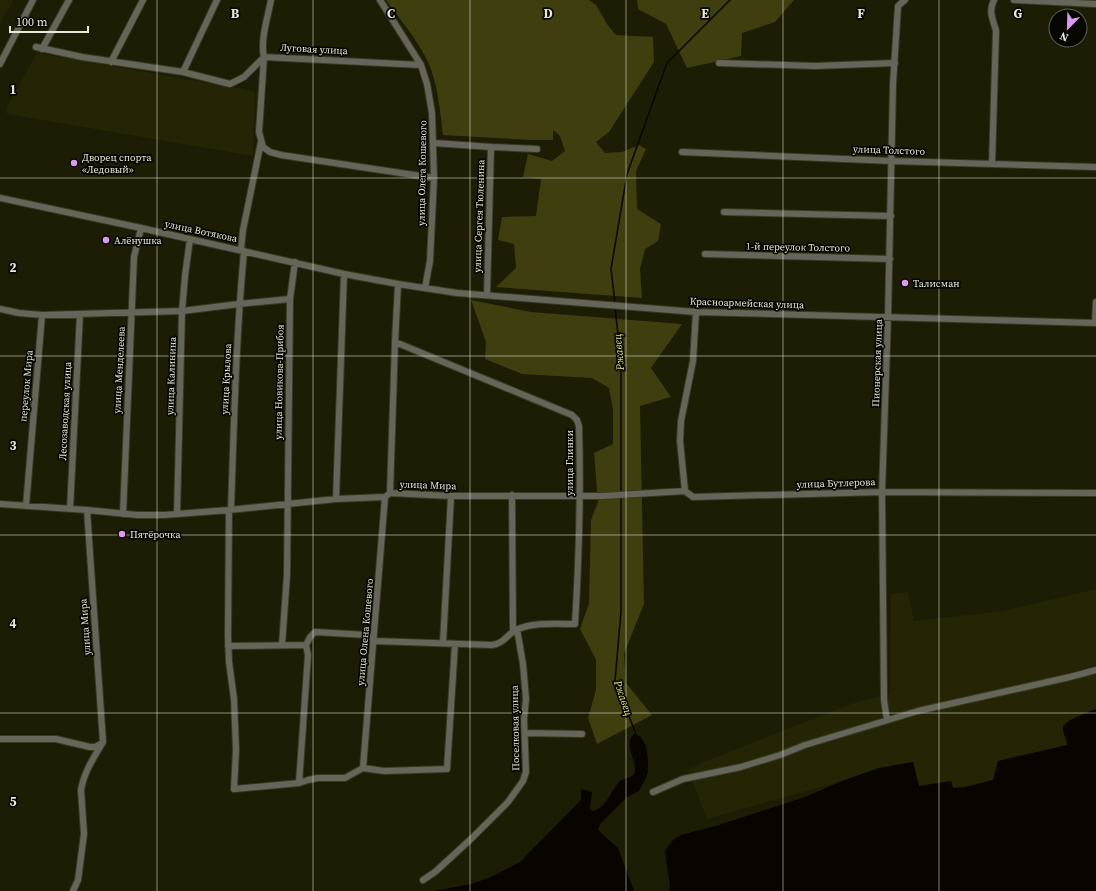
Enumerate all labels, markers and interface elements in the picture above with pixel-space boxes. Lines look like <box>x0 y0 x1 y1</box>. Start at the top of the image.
text: B <box>231 5 240 22</box>
text: C <box>387 5 395 22</box>
text: D <box>543 5 553 22</box>
text: E <box>701 5 709 22</box>
text: F <box>857 5 865 22</box>
text: G <box>1014 5 1023 22</box>
scale bar <box>10 8 88 34</box>
north arrow <box>1048 8 1088 48</box>
text: 100 m <box>16 14 48 30</box>
text: N <box>1058 28 1071 45</box>
street label: Луговая улица <box>280 41 349 57</box>
text: 1 <box>9 81 17 98</box>
street label: улица Олега Кошевого <box>415 119 429 226</box>
street label: улица Толстого <box>853 142 926 158</box>
place label: Дворец спорта «Ледовый» <box>82 151 152 176</box>
marker: Дворец спорта «Ледовый» <box>69 158 79 168</box>
street label: улица Сергея Тюленина <box>471 158 488 273</box>
street label: улица Вотякова <box>164 217 239 245</box>
place label: Алёнушка <box>114 234 163 247</box>
marker: Алёнушка <box>101 235 111 245</box>
street label: 1-й переулок Толстого <box>746 240 851 254</box>
text: 2 <box>9 259 17 276</box>
place label: Талисман <box>913 277 960 290</box>
marker: Талисман <box>900 278 910 288</box>
street label: Красноармейская улица <box>690 295 805 312</box>
street label: Пионерская улица <box>869 318 885 407</box>
street label: улица Новикова-Прибоя <box>271 324 287 440</box>
street label: улица Менделеева <box>110 325 128 414</box>
water label: Ржавец <box>610 332 628 372</box>
street label: улица Калинина <box>163 336 179 415</box>
street label: улица Крылова <box>218 342 234 415</box>
street label: переулок Мира <box>16 349 36 422</box>
street label: Лесозаводская улица <box>56 360 74 461</box>
street label: улица Глинки <box>563 430 576 496</box>
text: 3 <box>9 437 17 454</box>
street label: улица Бутлерова <box>796 475 877 491</box>
street label: улица Мира <box>399 478 457 493</box>
place label: Пятёрочка <box>130 528 181 541</box>
marker: Пятёрочка <box>117 529 127 539</box>
street label: улица Олена Кошевого <box>354 577 376 686</box>
street label: улица Мира <box>76 597 93 656</box>
text: 4 <box>9 615 17 632</box>
water label: Ржавец <box>610 677 636 718</box>
street label: Поселковая улица <box>508 684 522 771</box>
text: 5 <box>9 793 17 810</box>

